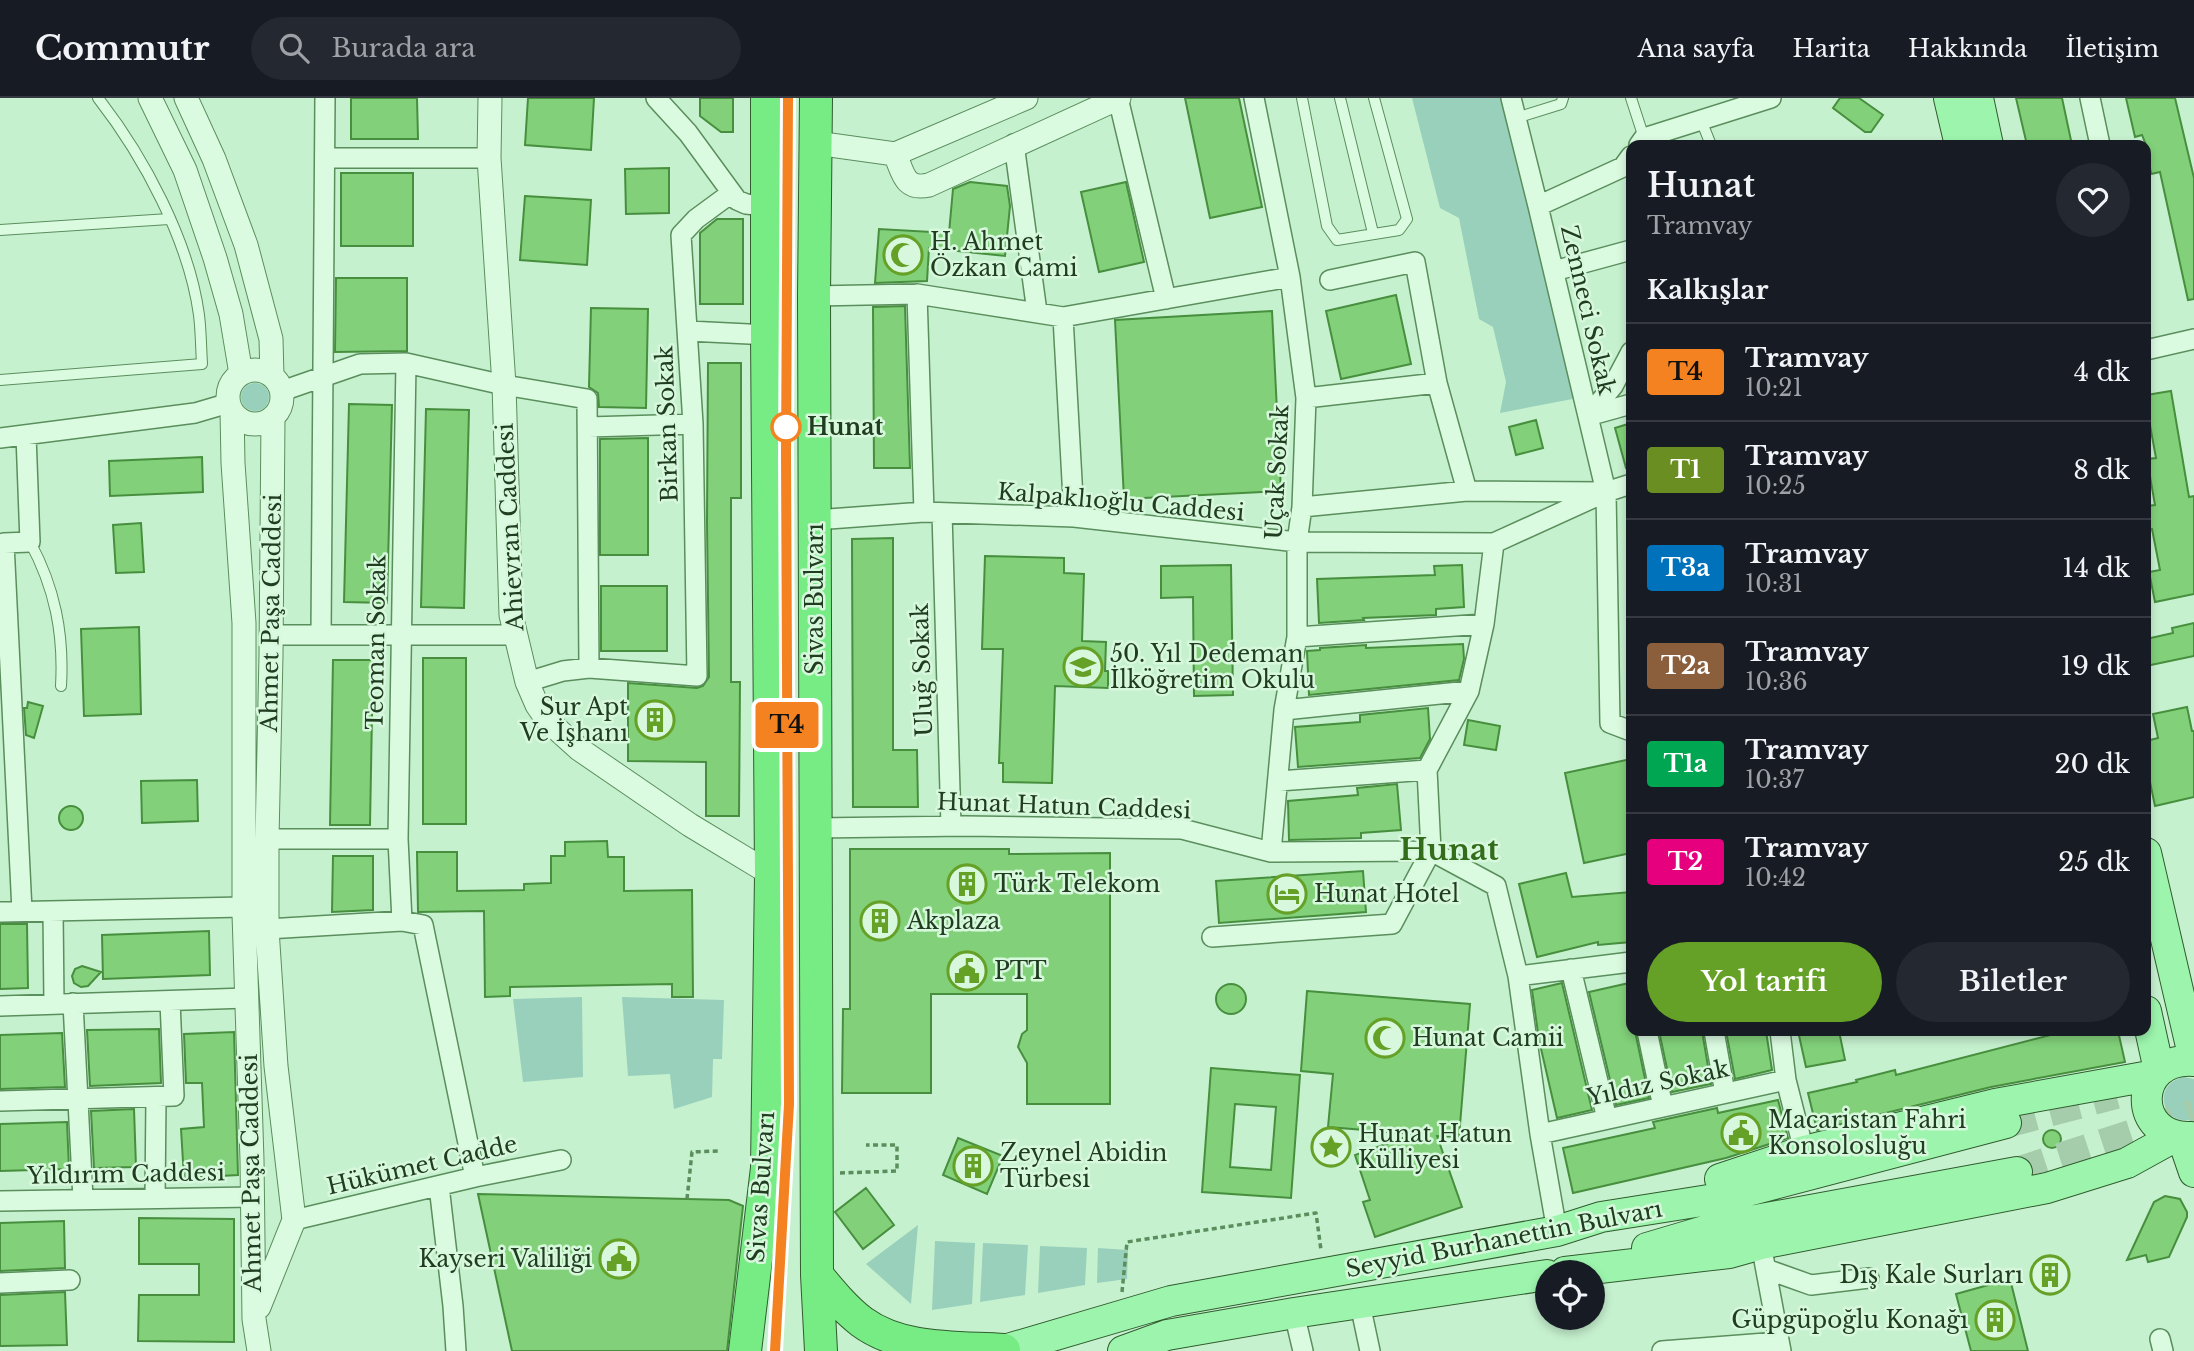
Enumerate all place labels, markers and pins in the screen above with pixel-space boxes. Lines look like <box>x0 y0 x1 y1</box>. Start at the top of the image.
place label: H. Ahmet Özkan Cami <box>930 228 1078 282</box>
mosque icon: H. Ahmet Özkan Cami <box>882 234 924 276</box>
marker: Hunat <box>771 412 801 442</box>
place label: Hunat <box>807 413 883 441</box>
place label: 50. Yıl Dedeman İlköğretim Okulu <box>1110 640 1315 694</box>
school or university icon: 50. Yıl Dedeman İlköğretim Okulu <box>1062 646 1104 688</box>
place label: Sur Apt Ve İşhanı <box>519 693 628 747</box>
building icon: Sur Apt Ve İşhanı <box>634 699 676 741</box>
building icon: Türk Telekom <box>946 863 988 905</box>
place label: Türk Telekom <box>994 870 1160 898</box>
hotel icon: Hunat Hotel <box>1266 873 1308 915</box>
place label: Hunat Hotel <box>1314 880 1459 908</box>
building icon: Akplaza <box>859 900 901 942</box>
place label: Akplaza <box>906 907 1001 935</box>
public building icon: PTT <box>946 950 988 992</box>
place label: PTT <box>994 957 1047 985</box>
mosque icon: Hunat Camii <box>1364 1017 1406 1059</box>
place label: Hunat Camii <box>1412 1024 1564 1052</box>
place label: Macaristan Fahri Konsolosluğu <box>1768 1106 1966 1160</box>
public building icon: Macaristan Fahri Konsolosluğu <box>1720 1112 1762 1154</box>
place label: Hunat Hatun Külliyesi <box>1358 1120 1512 1174</box>
place icon: Hunat Hatun Külliyesi <box>1310 1126 1352 1168</box>
place label: Zeynel Abidin Türbesi <box>1000 1139 1167 1193</box>
building icon: Zeynel Abidin Türbesi <box>952 1145 994 1187</box>
public building icon: Kayseri Valiliği <box>598 1238 640 1280</box>
place label: Kayseri Valiliği <box>419 1245 592 1273</box>
building icon: Dış Kale Surları <box>2029 1254 2071 1296</box>
place label: Dış Kale Surları <box>1840 1261 2023 1289</box>
building icon: Güpgüpoğlu Konağı <box>1974 1299 2016 1341</box>
place label: Güpgüpoğlu Konağı <box>1731 1306 1968 1334</box>

